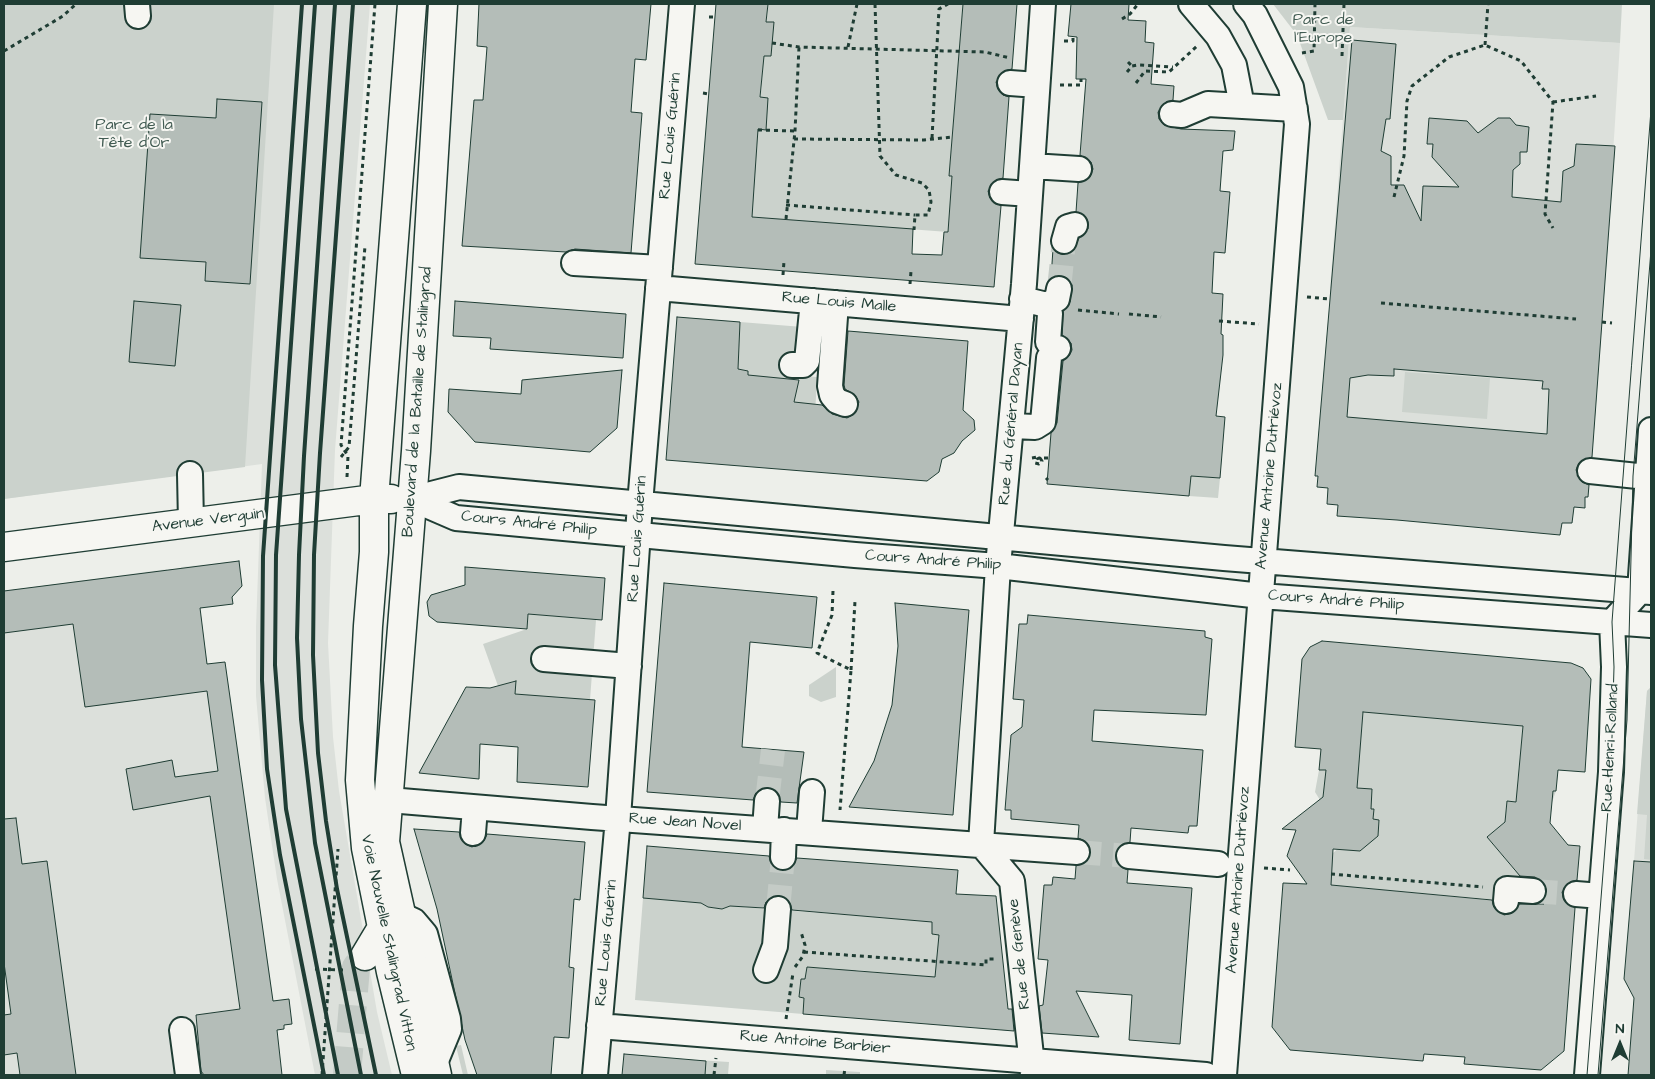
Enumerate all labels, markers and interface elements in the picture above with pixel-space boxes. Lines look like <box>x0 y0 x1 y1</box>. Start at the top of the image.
park label: Parc de l'Europe <box>1293 11 1353 49</box>
street label: Rue Louis Guérin <box>656 72 686 200</box>
park label: Parc de la Tête d'Or <box>95 116 173 154</box>
street label: Boulevard de la Bataille de Stalingrad <box>399 266 437 538</box>
street label: Rue Louis Malle <box>781 288 897 318</box>
street label: Rue du Général Dayan <box>995 342 1029 506</box>
street label: Avenue Antoine Dutriévoz <box>1252 382 1288 570</box>
street label: Rue Louis Guérin <box>624 475 652 603</box>
street label: Avenue Verguin <box>151 505 265 537</box>
street label: Cours André Philip <box>460 507 598 541</box>
street label: Cours André Philip <box>864 547 1002 575</box>
street label: Cours André Philip <box>1267 587 1405 615</box>
street label: Rue Henri Rolland <box>1598 683 1624 813</box>
street label: Avenue Antoine Dutriévoz <box>1223 786 1255 974</box>
street label: Rue Jean Novel <box>628 809 742 837</box>
street label: Voie Nouvelle Stalingrad Vitton <box>356 833 420 1053</box>
street label: Rue Louis Guérin <box>592 879 622 1007</box>
street label: Rue de Genève <box>1005 898 1035 1010</box>
north arrow <box>1595 1019 1645 1069</box>
text: N <box>1616 1019 1624 1039</box>
street label: Rue Antoine Barbier <box>739 1027 891 1059</box>

